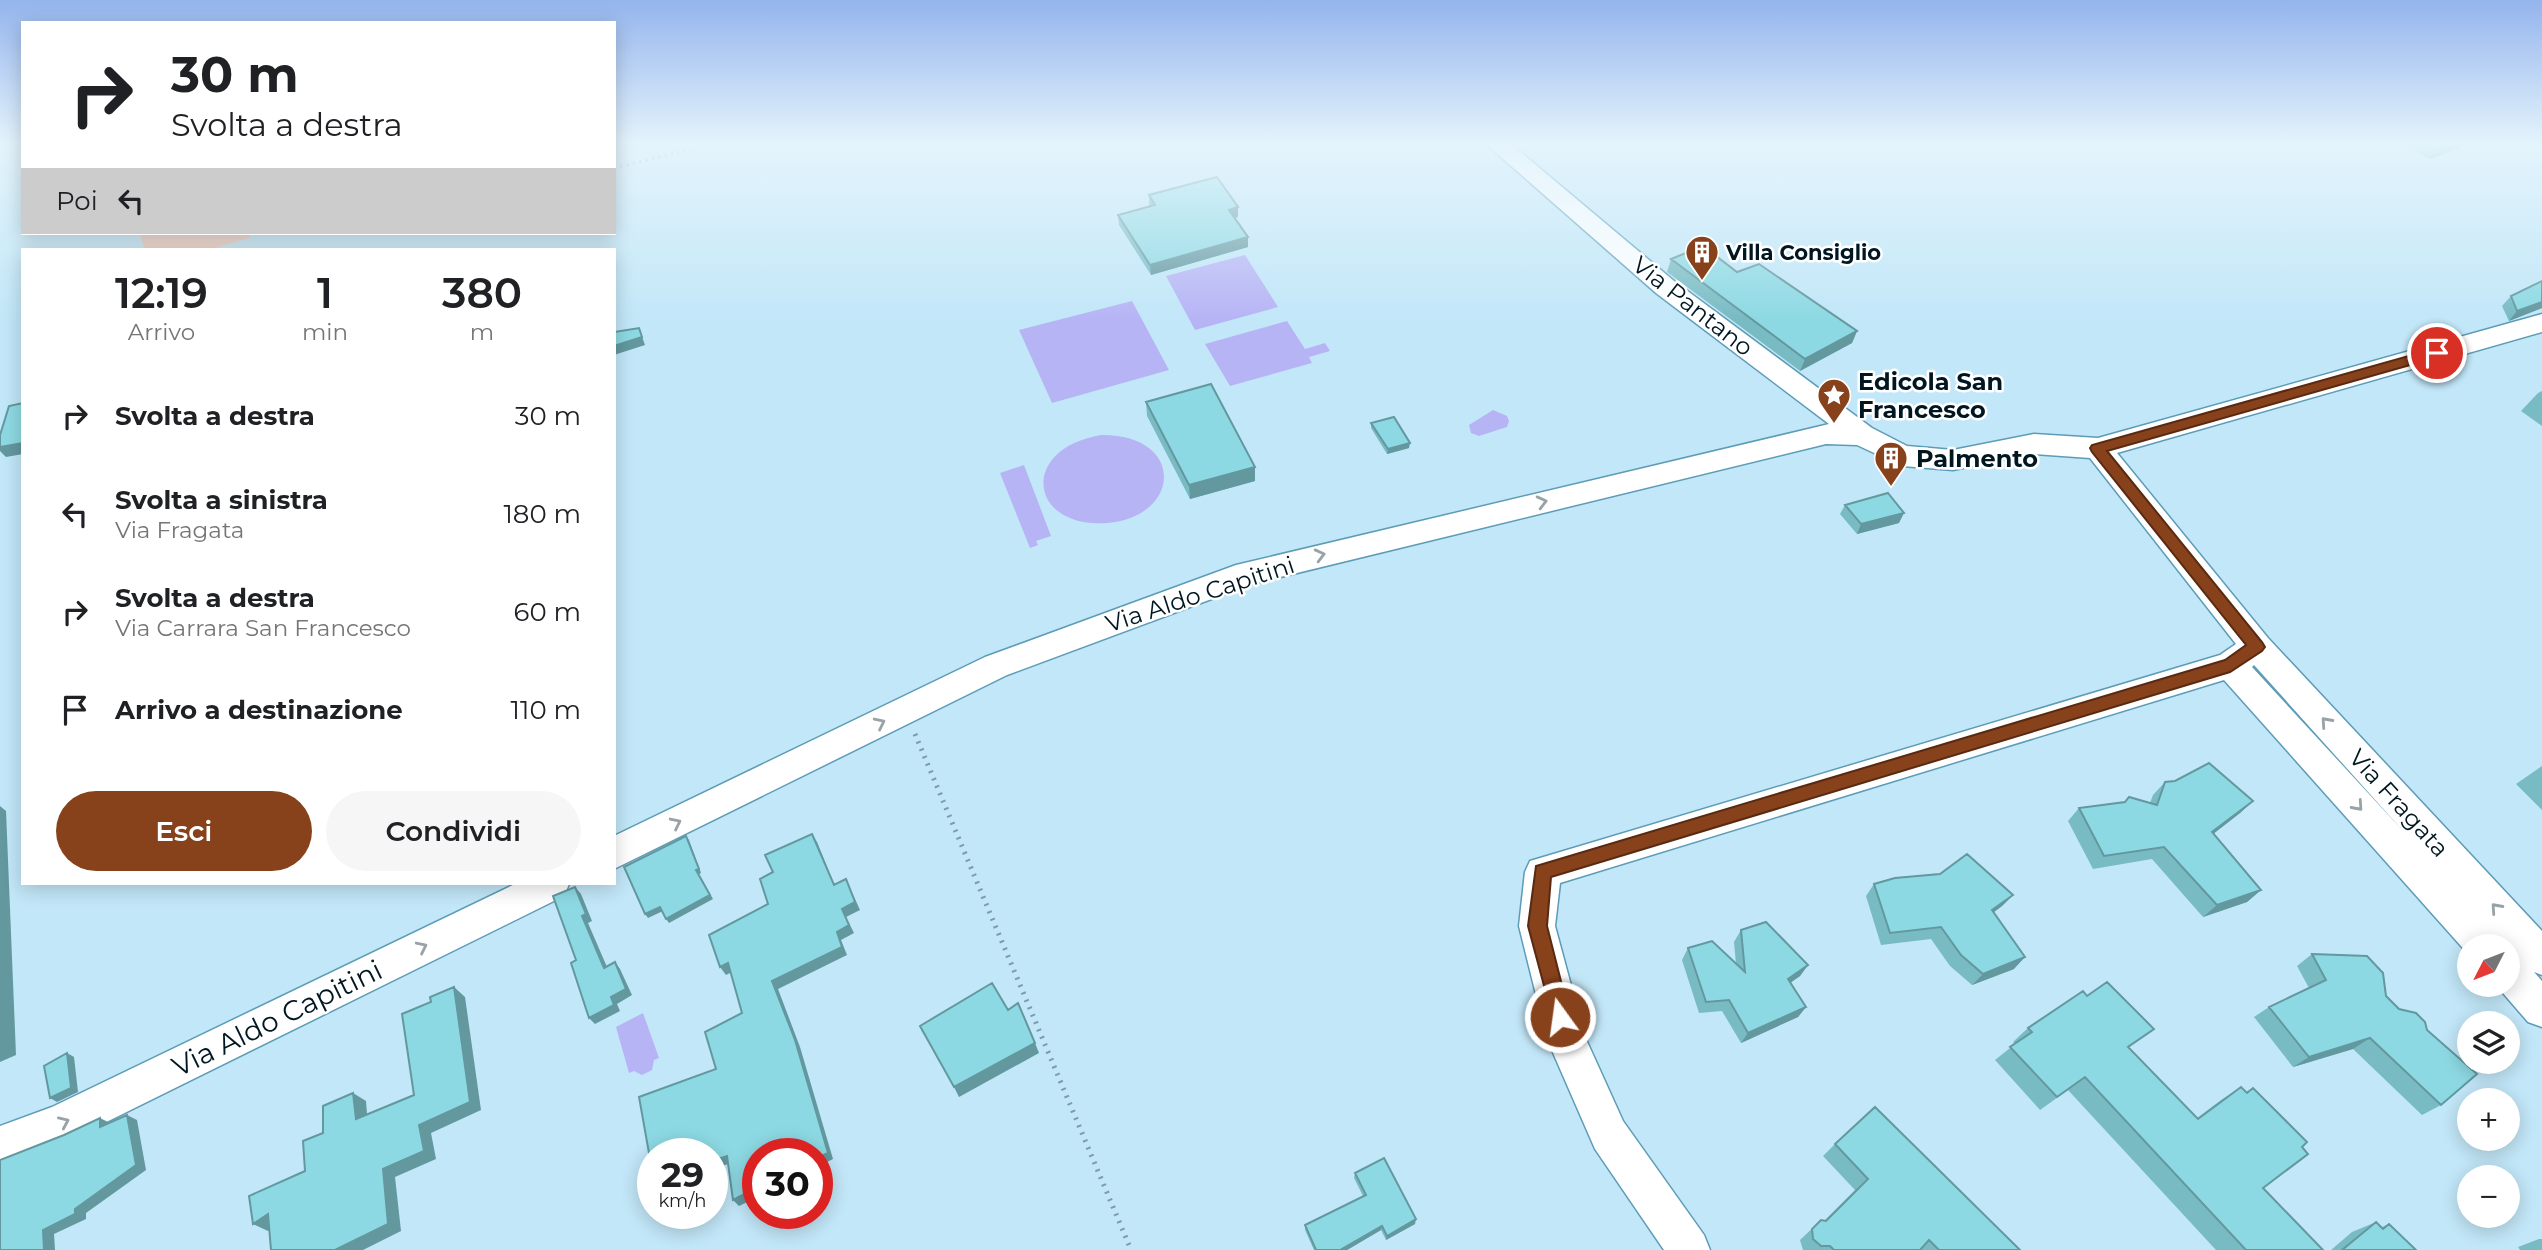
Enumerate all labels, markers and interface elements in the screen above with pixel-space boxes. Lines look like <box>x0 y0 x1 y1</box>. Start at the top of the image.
text: 30 m <box>171 45 299 104</box>
icon: right <box>56 49 147 140</box>
text: Svolta a destra <box>171 105 403 144</box>
icon: left <box>112 182 150 220</box>
text: Poi <box>56 185 98 217</box>
building icon: Villa Consiglio <box>1683 233 1721 282</box>
place label: Villa Consiglio <box>1725 240 1881 265</box>
street label: Via Pantano <box>1627 250 1759 362</box>
text: 12:19 <box>115 267 208 319</box>
text: 1 <box>317 267 333 319</box>
text: 380 <box>442 267 522 319</box>
text: Arrivo <box>128 318 195 346</box>
text: min <box>302 318 348 346</box>
text: m <box>470 318 494 346</box>
pin <box>2407 323 2467 383</box>
icon: arrive <box>2418 334 2456 372</box>
place label: Edicola San Francesco <box>1858 367 2003 424</box>
place icon: Edicola San Francesco <box>1815 376 1853 425</box>
icon: right <box>56 397 94 435</box>
text: Svolta a destra <box>115 400 315 432</box>
text: 30 m <box>515 400 581 432</box>
building icon: Palmento <box>1872 439 1910 488</box>
place label: Palmento <box>1916 444 2038 473</box>
text: Svolta a sinistra <box>115 484 328 516</box>
icon: left <box>56 495 94 533</box>
one-way arrow <box>1536 496 1548 510</box>
text: 180 m <box>503 498 581 530</box>
text: Via Fragata <box>115 516 244 544</box>
one-way arrow <box>1314 549 1326 563</box>
street label: Via Aldo Capitini <box>1102 550 1298 638</box>
text: Svolta a destra <box>115 582 315 614</box>
icon: right <box>56 593 94 631</box>
text: 60 m <box>514 596 581 628</box>
text: Via Carrara San Francesco <box>115 614 411 642</box>
icon: arrive <box>56 691 94 729</box>
text: Arrivo a destinazione <box>115 694 403 726</box>
text: 110 m <box>511 694 581 726</box>
one-way arrow <box>873 717 885 731</box>
one-way arrow <box>2321 717 2334 730</box>
street label: Via Fragata <box>2343 743 2455 863</box>
button: Esci <box>56 791 312 871</box>
button: Condividi <box>326 791 581 871</box>
one-way arrow <box>2350 798 2362 811</box>
one-way arrow <box>669 817 681 831</box>
one-way arrow <box>2492 903 2504 916</box>
north arrow <box>2457 934 2520 998</box>
map controls <box>2457 934 2520 1228</box>
one-way arrow <box>415 941 427 955</box>
street label: Via Aldo Capitini <box>166 952 388 1084</box>
position arrow <box>1523 980 1597 1054</box>
button: layers <box>2457 1011 2520 1074</box>
button: + <box>2457 1088 2520 1151</box>
one-way arrow <box>57 1116 69 1130</box>
speed limit sign: 30 <box>742 1138 833 1229</box>
text: 29 <box>661 1153 704 1196</box>
button: − <box>2457 1165 2520 1228</box>
text: km/h <box>658 1190 707 1212</box>

